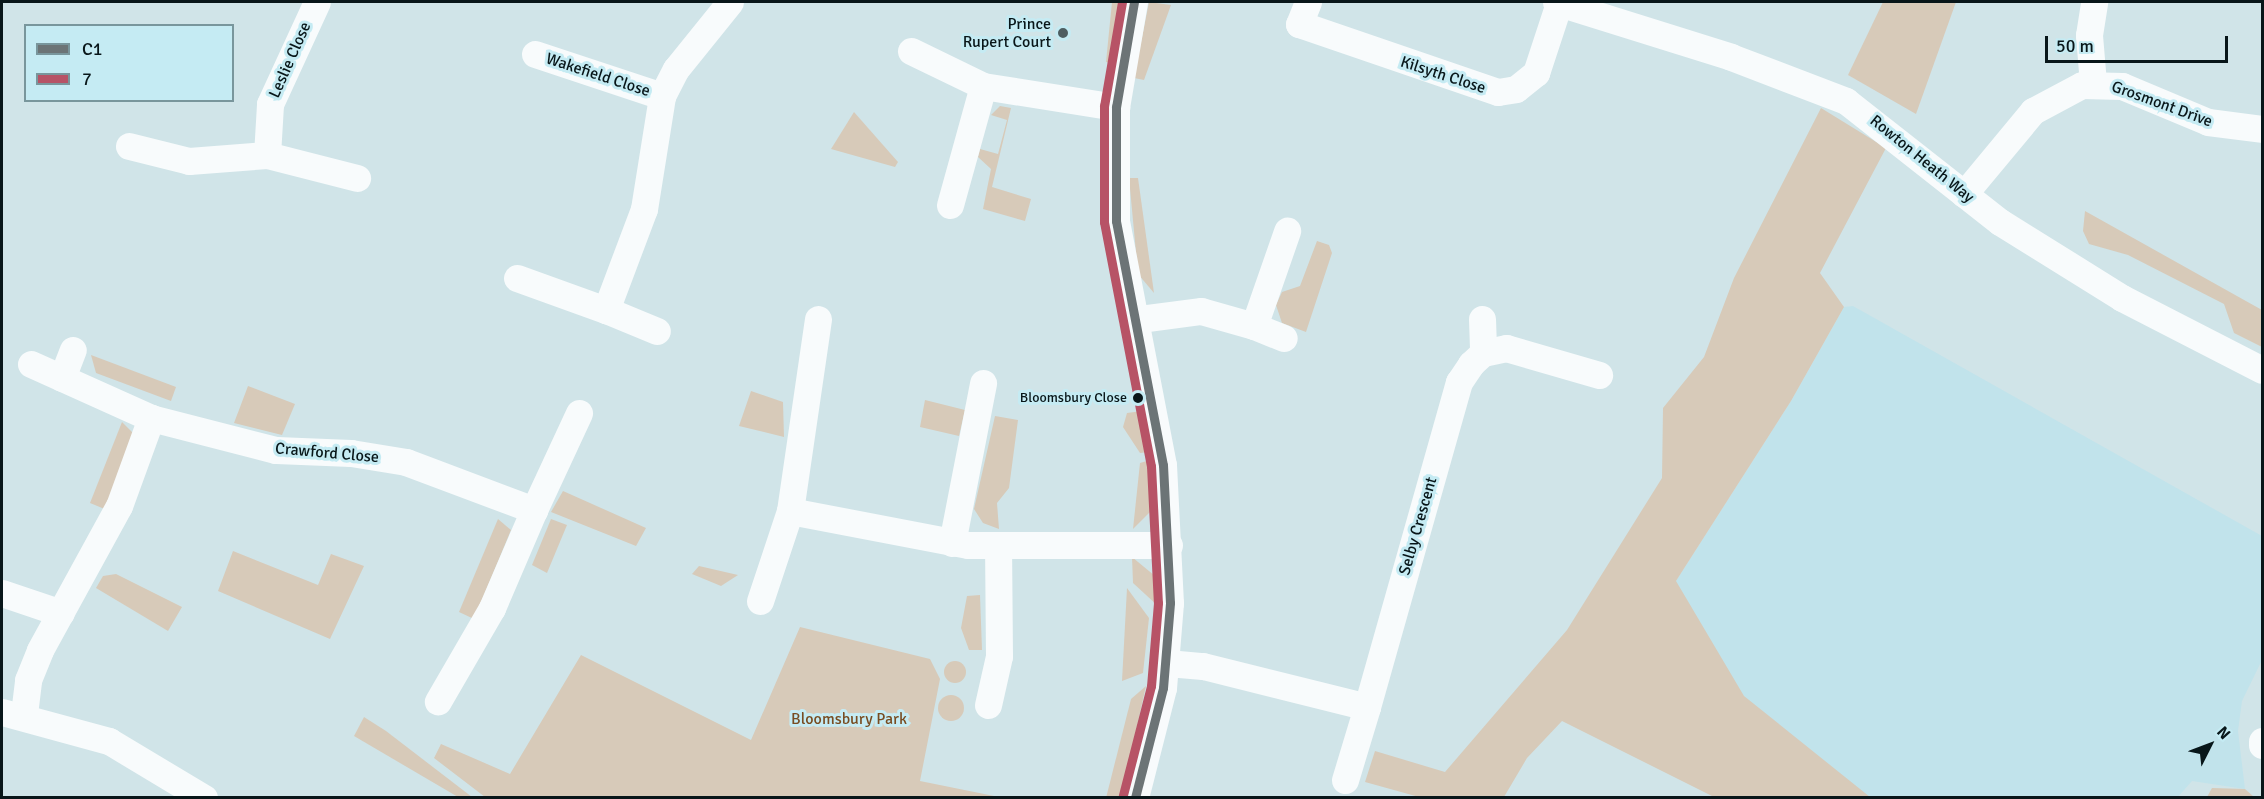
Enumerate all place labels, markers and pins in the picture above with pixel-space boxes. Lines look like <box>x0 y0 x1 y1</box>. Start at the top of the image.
place label: Prince Rupert Court <box>963 14 1051 52</box>
marker: Prince Rupert Court <box>1056 26 1070 40</box>
place label: Bloomsbury Close <box>1020 390 1127 406</box>
marker: Bloomsbury Close <box>1132 392 1144 404</box>

